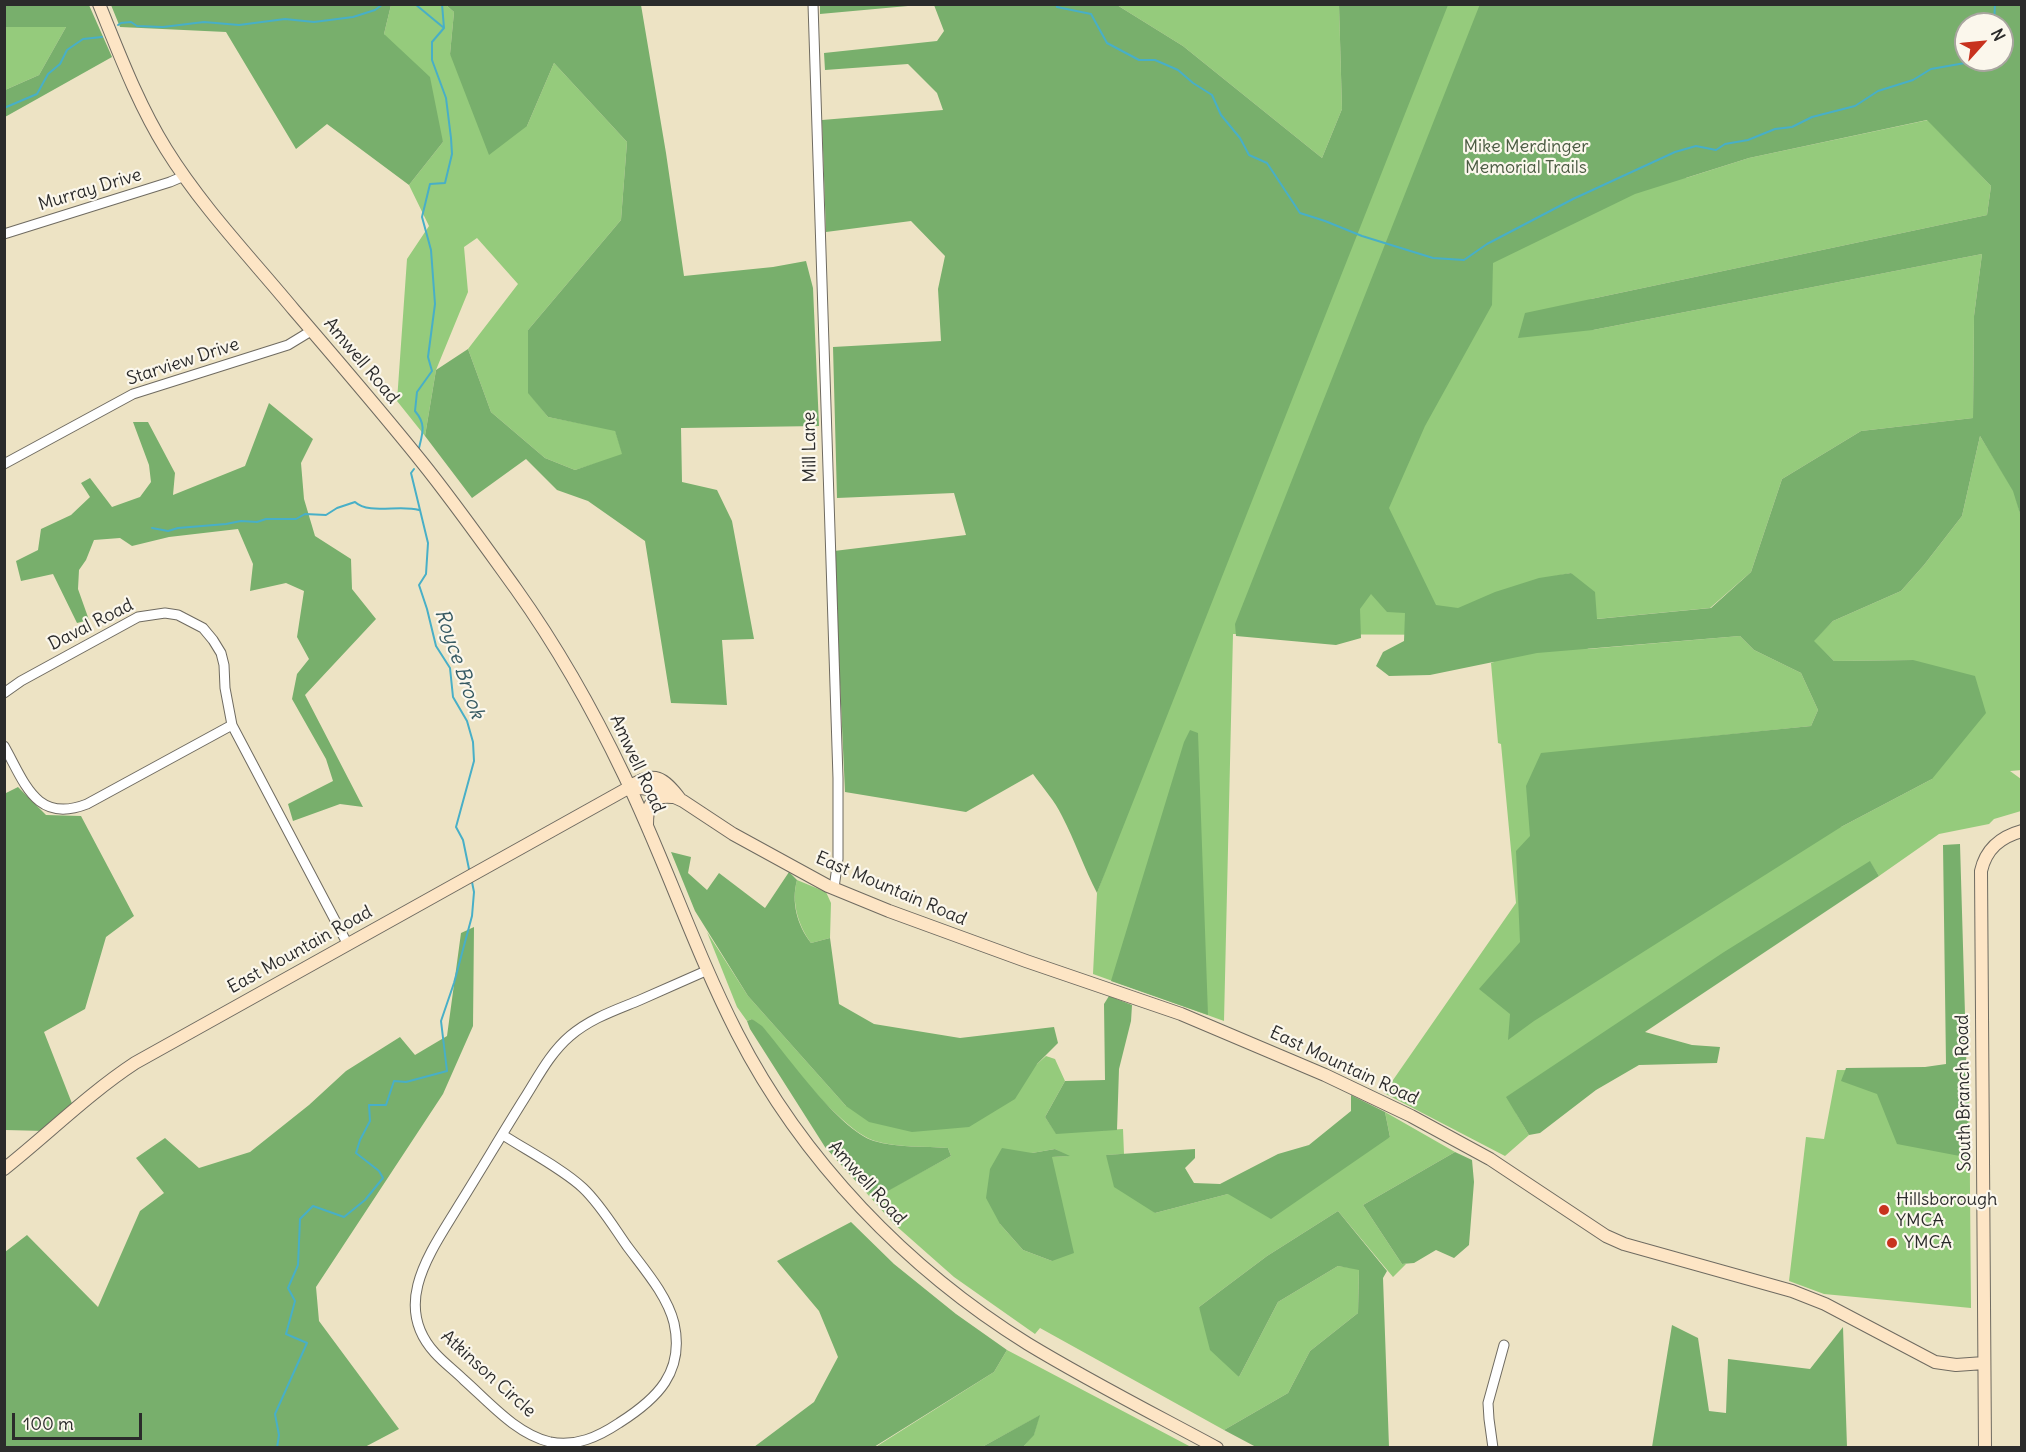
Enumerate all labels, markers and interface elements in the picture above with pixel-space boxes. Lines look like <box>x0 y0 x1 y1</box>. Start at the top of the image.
north arrow <box>1954 12 2014 72</box>
text: N <box>1987 25 2010 44</box>
park label: Mike Merdinger Memorial Trails <box>1463 136 1589 178</box>
street label: Murray Drive <box>36 164 144 216</box>
street label: Amwell Road <box>319 314 403 408</box>
street label: Starview Drive <box>124 334 242 390</box>
street label: Mill Lane <box>799 411 821 483</box>
street label: Daval Road <box>45 594 137 656</box>
water label: Royce Brook <box>429 606 489 722</box>
street label: Amwell Road <box>605 712 669 816</box>
street label: East Mountain Road <box>812 847 970 931</box>
street label: East Mountain Road <box>224 901 376 999</box>
street label: South Branch Road <box>1952 1014 1976 1172</box>
street label: East Mountain Road <box>1266 1022 1422 1110</box>
street label: Amwell Road <box>824 1137 910 1229</box>
place label: Hillsborough YMCA <box>1896 1189 1997 1232</box>
marker: Hillsborough YMCA <box>1877 1203 1891 1217</box>
place label: YMCA <box>1904 1232 1952 1254</box>
marker: YMCA <box>1885 1236 1899 1250</box>
street label: Atkinson Circle <box>436 1326 540 1422</box>
scale bar <box>15 1401 146 1439</box>
text: 100 m <box>23 1412 74 1435</box>

